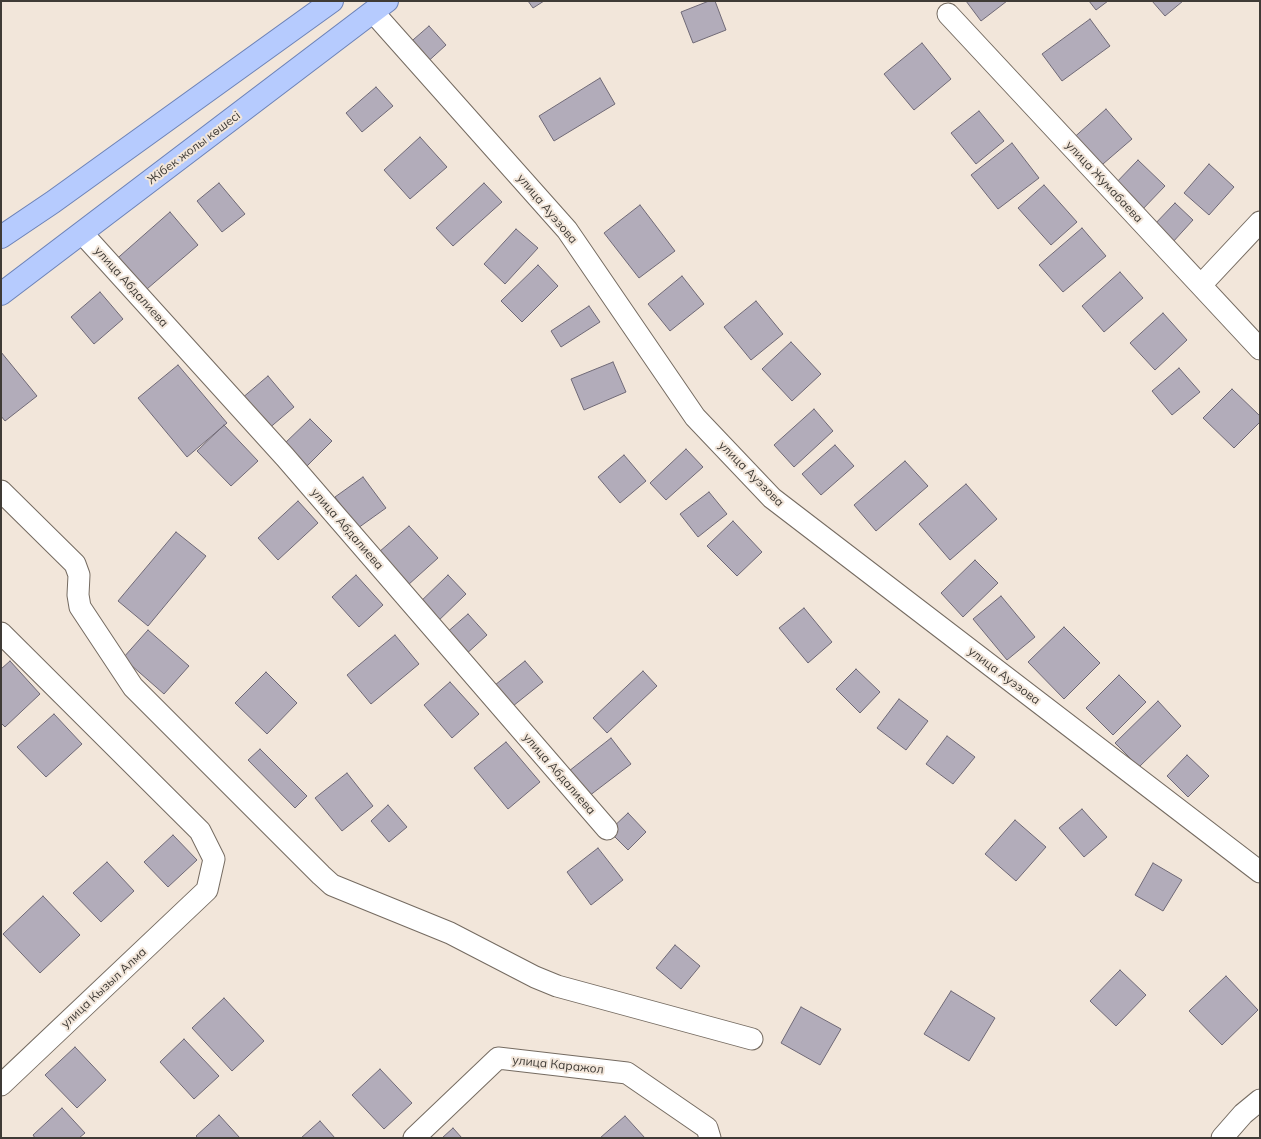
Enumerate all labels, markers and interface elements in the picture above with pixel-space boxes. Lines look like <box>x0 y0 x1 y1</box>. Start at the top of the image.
street label: Жібек жолы көшесі <box>145 108 243 188</box>
street label: улица Жумабаева <box>1062 138 1146 226</box>
street label: улица Ауэзова <box>514 171 580 247</box>
street label: улица Абдалиева <box>91 244 171 330</box>
street label: улица Ауэзова <box>715 438 787 510</box>
street label: улица Абдалиева <box>308 485 386 573</box>
street label: улица Ауэзова <box>965 644 1043 708</box>
street label: улица Абдалиева <box>520 730 598 818</box>
street label: улица Кызыл Алма <box>58 945 150 1031</box>
street label: улица Каражол <box>512 1053 604 1077</box>

